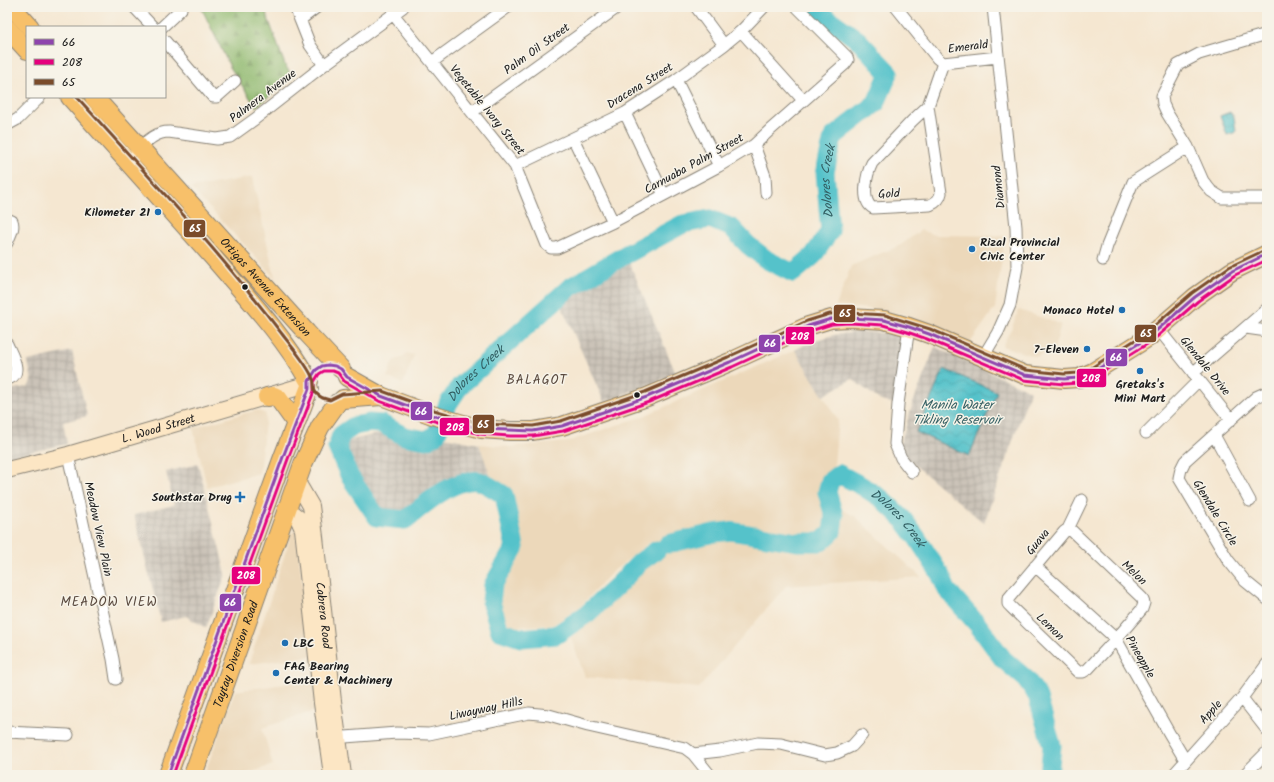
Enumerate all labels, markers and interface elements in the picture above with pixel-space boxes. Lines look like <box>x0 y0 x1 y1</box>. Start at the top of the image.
street label: Palm Oil Street <box>500 18 574 80</box>
legend <box>26 26 166 98</box>
text: 66 <box>62 33 75 52</box>
street label: Emerald <box>947 35 990 59</box>
text: 208 <box>62 53 83 72</box>
street label: Dracena Street <box>603 58 677 114</box>
street label: Vegetable Ivory Street <box>444 61 530 160</box>
street label: Palmera Avenue <box>225 64 301 128</box>
text: 65 <box>62 73 77 92</box>
street label: Carnuaba Palm Street <box>641 129 748 199</box>
water label: Dolores Creek <box>814 140 842 219</box>
street label: Diamond <box>987 163 1011 210</box>
street label: Gold <box>878 184 901 204</box>
place label: Kilometer 21 <box>84 203 150 222</box>
marker: Kilometer 21 <box>153 207 163 217</box>
line badge: 65 <box>183 219 206 238</box>
text: 65 <box>189 220 202 238</box>
street label: Ortigas Avenue Extension <box>215 233 316 341</box>
place label: Rizal Provincial Civic Center <box>980 233 1060 266</box>
marker: Rizal Provincial Civic Center <box>967 244 977 254</box>
unlabelled marker <box>240 282 250 292</box>
place label: Monaco Hotel <box>1043 301 1115 320</box>
line badge: 65 <box>833 304 856 323</box>
text: 65 <box>839 305 852 323</box>
marker: Monaco Hotel <box>1117 305 1127 315</box>
line badge: 65 <box>1134 324 1157 343</box>
text: 65 <box>1140 325 1153 343</box>
line badge: 208 <box>785 326 815 345</box>
text: 208 <box>791 328 810 346</box>
street label: Glendale Drive <box>1175 332 1235 400</box>
line badge: 66 <box>758 334 781 353</box>
text: 66 <box>764 335 776 353</box>
water label: Dolores Creek <box>442 339 511 406</box>
place label: 7-Eleven <box>1034 340 1079 359</box>
marker: 7-Eleven <box>1082 344 1092 354</box>
line badge: 66 <box>1105 348 1128 367</box>
text: 66 <box>1110 349 1122 367</box>
marker: Gretaks's Mini Mart <box>1135 366 1145 376</box>
line badge: 208 <box>1076 368 1107 388</box>
district label: BALAGOT <box>506 370 568 391</box>
text: 208 <box>1082 370 1101 388</box>
place label: Gretaks's Mini Mart <box>1114 375 1166 408</box>
unlabelled marker <box>632 390 642 400</box>
water label: Manila Water Tikling Reservoir <box>913 395 1004 431</box>
line badge: 66 <box>410 401 433 421</box>
text: 66 <box>415 403 427 421</box>
street label: L. Wood Street <box>119 408 198 448</box>
line badge: 65 <box>472 414 495 434</box>
text: 65 <box>477 416 490 434</box>
line badge: 208 <box>439 417 470 436</box>
text: 208 <box>446 419 465 437</box>
street label: Glendale Circle <box>1188 476 1243 550</box>
street label: Meadow View Plain <box>79 480 117 578</box>
water label: Dolores Creek <box>866 484 932 553</box>
place label: Southstar Drug <box>152 488 232 507</box>
marker: Southstar Drug <box>235 492 245 502</box>
street label: Guava <box>1021 524 1055 559</box>
street label: Melon <box>1117 556 1151 590</box>
line badge: 208 <box>231 566 261 585</box>
text: 208 <box>237 567 256 585</box>
street label: Cabrera Road <box>311 581 337 651</box>
district label: MEADOW VIEW <box>60 592 158 613</box>
line badge: 66 <box>219 593 242 612</box>
text: 66 <box>224 594 236 612</box>
street label: Taytay Diversion Road <box>208 597 264 710</box>
street label: Lemon <box>1031 609 1069 645</box>
street label: Pineapple <box>1120 632 1160 682</box>
place label: LBC <box>293 634 314 653</box>
marker: LBC <box>280 638 290 648</box>
place label: FAG Bearing Center & Machinery <box>284 657 393 690</box>
marker: FAG Bearing Center & Machinery <box>271 668 281 678</box>
street label: Liwayway Hills <box>447 692 525 726</box>
street label: Apple <box>1195 695 1228 728</box>

